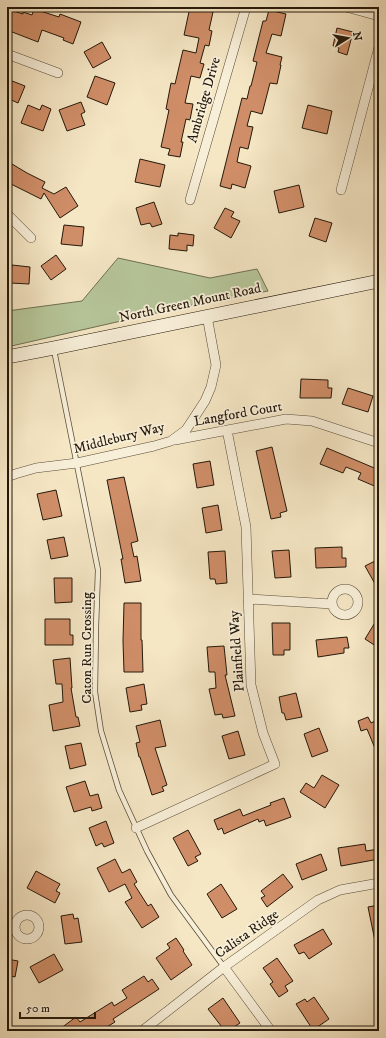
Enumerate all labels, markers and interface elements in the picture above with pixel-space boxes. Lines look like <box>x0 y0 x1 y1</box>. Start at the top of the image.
north arrow <box>328 18 368 58</box>
text: N <box>349 31 365 42</box>
street label: Ambridge Drive <box>183 55 225 145</box>
street label: North Green Mount Road <box>117 279 263 327</box>
street label: Langford Court <box>193 397 284 431</box>
street label: Middlebury Way <box>72 418 167 458</box>
street label: Caton Run Crossing <box>78 592 96 704</box>
street label: Plainfield Way <box>225 609 249 692</box>
street label: Calista Ridge <box>212 905 283 963</box>
scale bar <box>20 994 95 1020</box>
text: 50 m <box>26 1001 50 1016</box>

